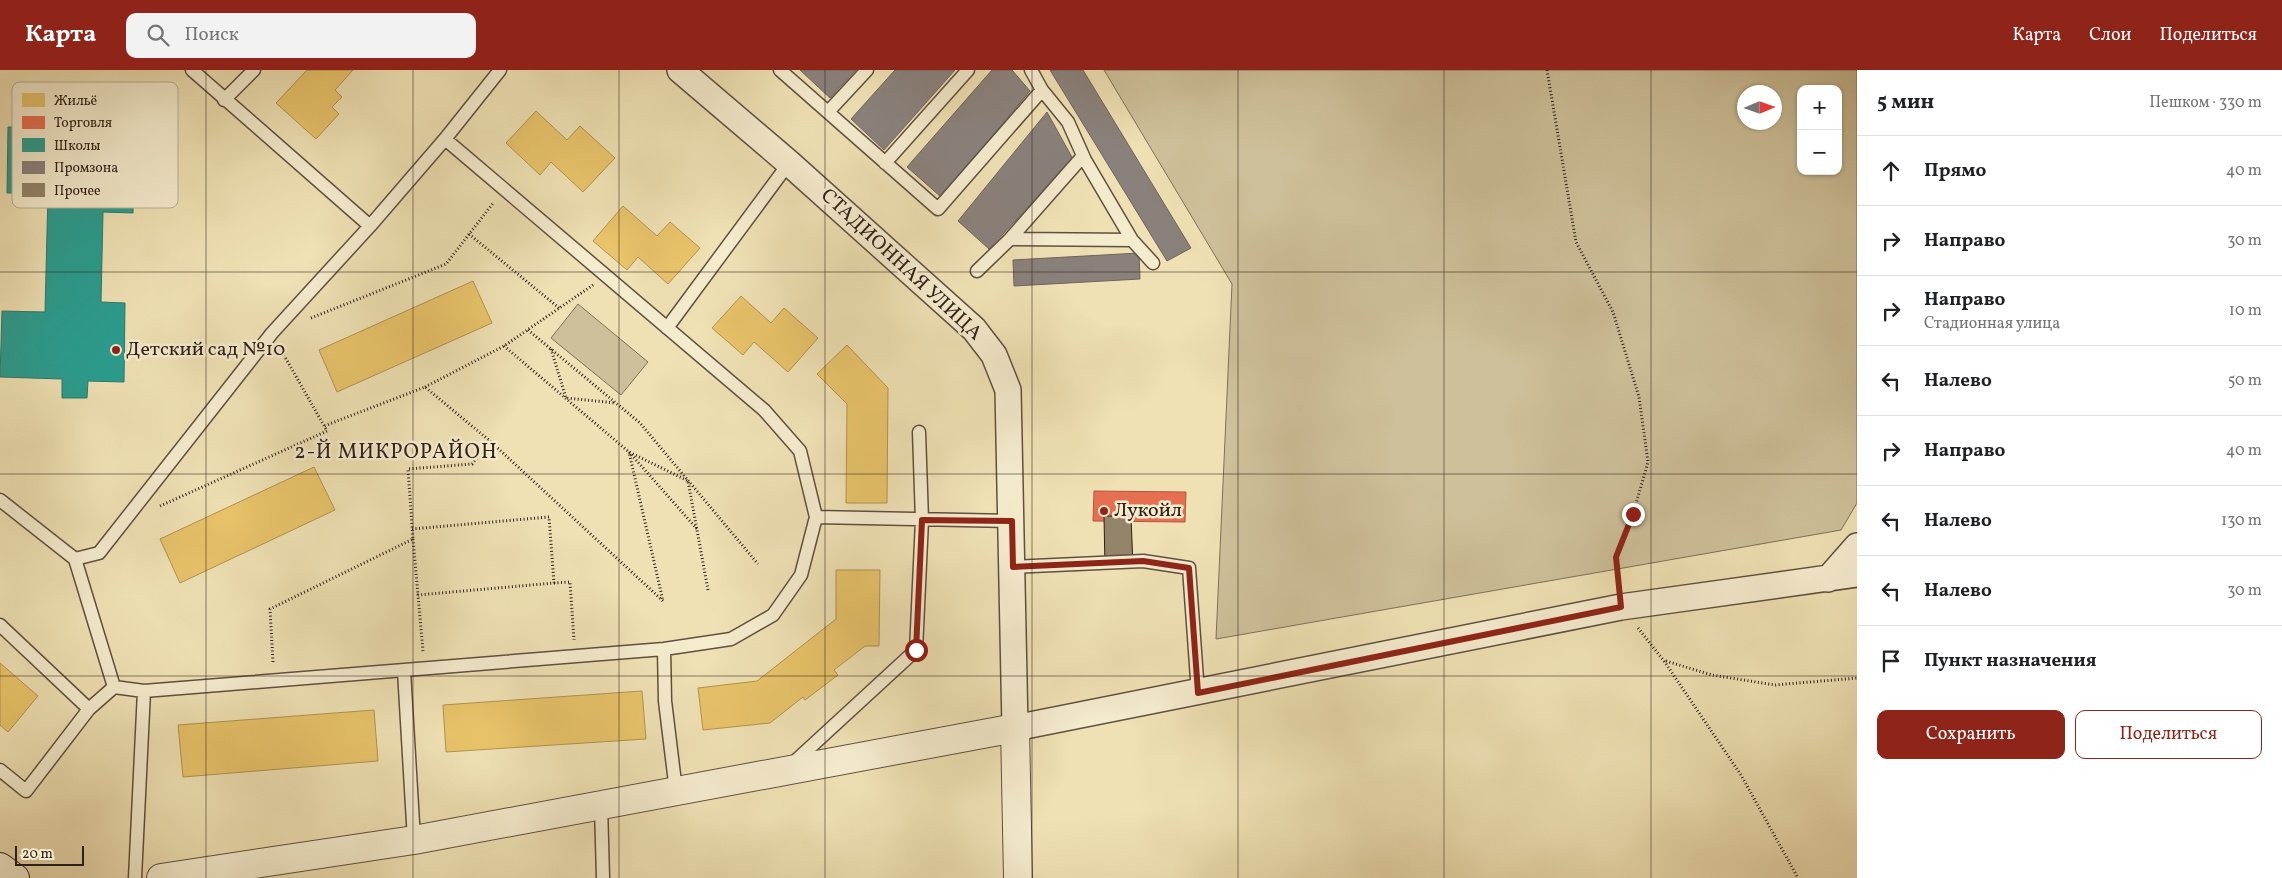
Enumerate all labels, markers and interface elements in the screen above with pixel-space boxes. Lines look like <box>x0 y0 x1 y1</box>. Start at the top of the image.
search box <box>126 13 476 58</box>
text: Карта <box>25 18 96 52</box>
icon: search <box>144 21 172 49</box>
text: Поиск <box>184 22 239 48</box>
text: Карта <box>2013 23 2061 48</box>
text: Слои <box>2089 23 2131 48</box>
text: Поделиться <box>2159 23 2257 48</box>
legend <box>12 82 178 208</box>
north arrow <box>1737 85 1782 130</box>
map controls <box>1797 85 1842 175</box>
button: + <box>1797 85 1842 130</box>
text: 5 мин <box>1877 88 1934 117</box>
text: Жильё <box>54 92 98 111</box>
text: Пешком · 330 m <box>2149 92 2262 114</box>
text: Торговля <box>54 114 112 133</box>
button: − <box>1797 130 1842 175</box>
text: Школы <box>54 137 100 156</box>
icon: ahead <box>1877 157 1905 185</box>
text: Прямо <box>1924 158 1986 184</box>
text: Промзона <box>54 159 118 178</box>
text: 40 m <box>2226 160 2262 182</box>
text: Прочее <box>54 182 101 201</box>
street label: СТАДИОННАЯ УЛИЦА <box>814 183 988 347</box>
icon: right <box>1877 227 1905 255</box>
text: Направо <box>1924 228 2006 254</box>
text: 30 m <box>2227 230 2262 252</box>
text: Направо <box>1924 287 2006 313</box>
icon: right <box>1877 297 1905 325</box>
text: 10 m <box>2229 300 2262 322</box>
text: Стадионная улица <box>1924 313 2060 335</box>
place label: Детский сад №10 <box>126 336 285 364</box>
marker: Детский сад №10 <box>110 344 122 356</box>
icon: left <box>1877 367 1905 395</box>
text: Налево <box>1924 368 1992 394</box>
text: 50 m <box>2228 370 2262 392</box>
icon: right <box>1877 437 1905 465</box>
district label: 2-Й МИКРОРАЙОН <box>294 438 498 467</box>
text: Направо <box>1924 438 2006 464</box>
text: 40 m <box>2226 440 2262 462</box>
place label: Лукойл <box>1114 497 1182 525</box>
route end <box>1622 503 1645 526</box>
marker: Лукойл <box>1098 505 1110 517</box>
icon: left <box>1877 507 1905 535</box>
text: Налево <box>1924 508 1992 534</box>
text: 130 m <box>2221 510 2262 532</box>
icon: left <box>1877 577 1905 605</box>
text: Налево <box>1924 578 1992 604</box>
text: 30 m <box>2227 580 2262 602</box>
route start <box>905 639 928 662</box>
icon: arrive <box>1877 647 1905 675</box>
text: Пункт назначения <box>1924 648 2097 674</box>
button: Сохранить <box>1877 710 2065 759</box>
button: Поделиться <box>2075 710 2262 759</box>
scale bar <box>15 843 84 866</box>
text: 20 m <box>22 845 53 864</box>

